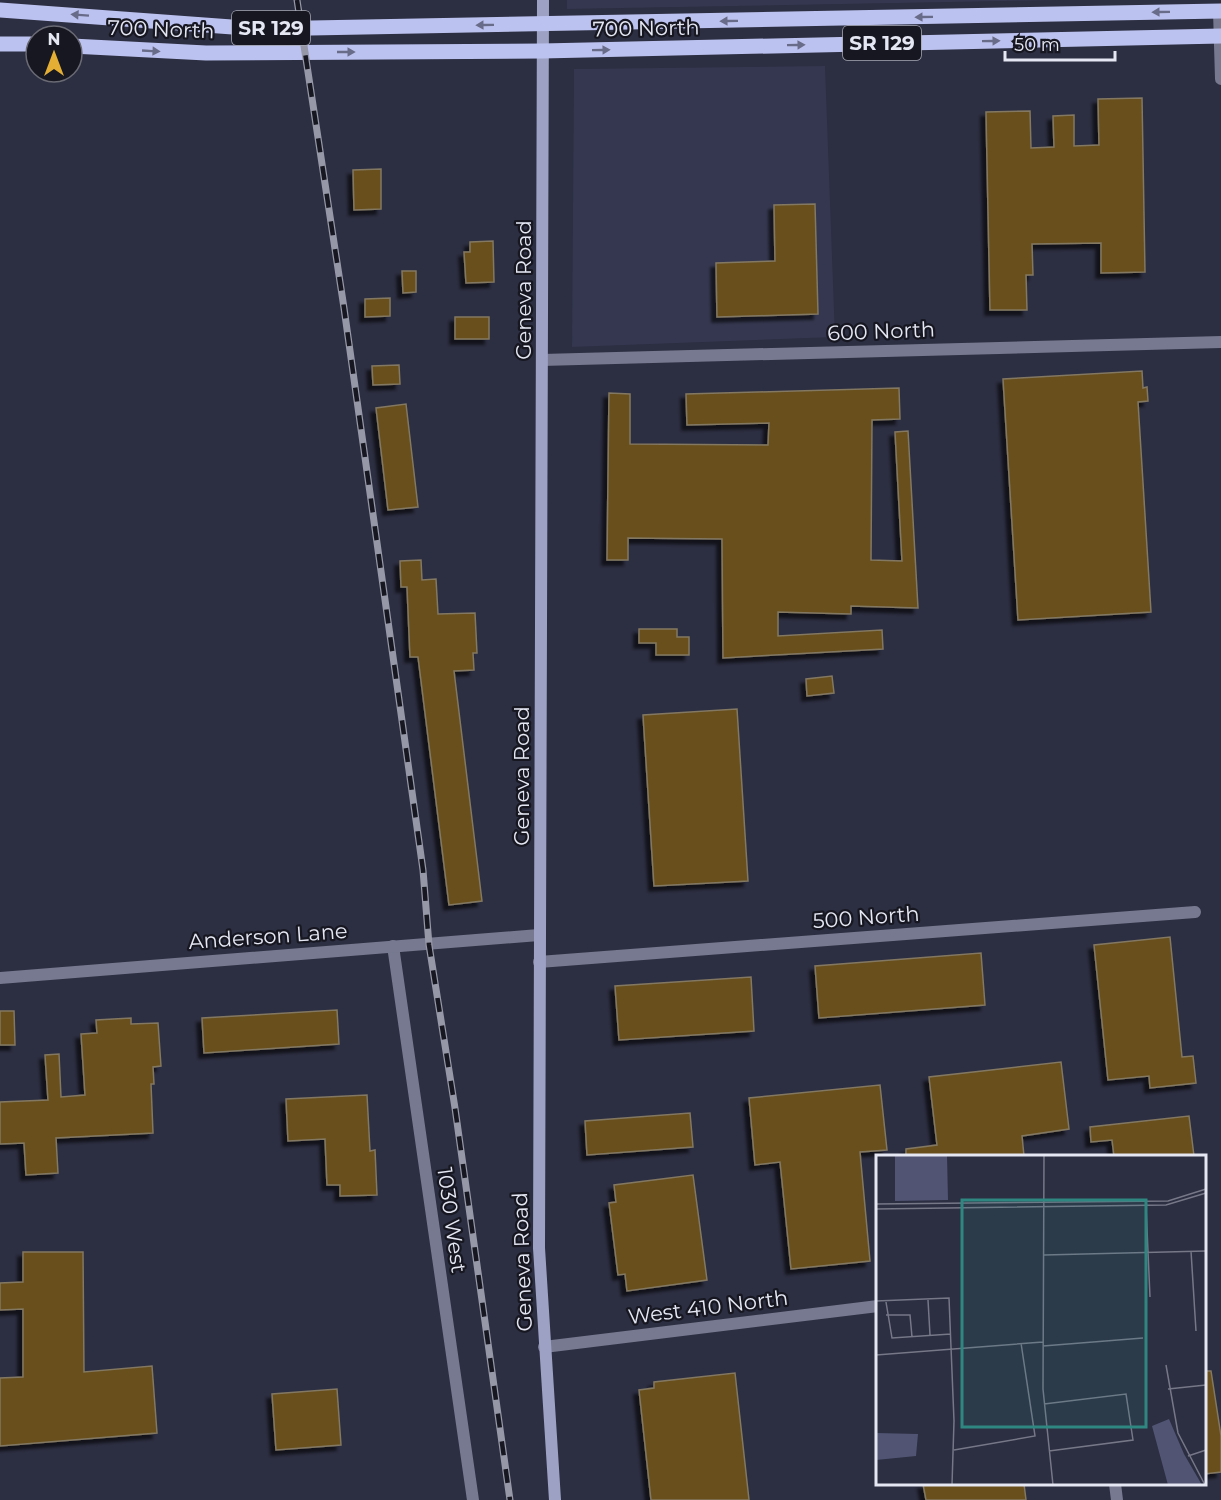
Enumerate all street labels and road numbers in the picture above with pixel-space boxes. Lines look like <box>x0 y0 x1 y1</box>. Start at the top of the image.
road number: SR 129 <box>232 11 310 45</box>
street label: 700 North <box>107 15 215 43</box>
street label: 700 North <box>592 15 700 41</box>
road number: SR 129 <box>843 26 921 60</box>
street label: Geneva Road <box>511 220 536 360</box>
street label: 600 North <box>827 317 935 345</box>
street label: Geneva Road <box>509 706 534 846</box>
street label: 500 North <box>812 901 920 933</box>
street label: Anderson Lane <box>188 918 348 954</box>
street label: 1030 West <box>432 1166 472 1274</box>
street label: Geneva Road <box>507 1192 537 1332</box>
street label: West 410 North <box>626 1285 790 1329</box>

